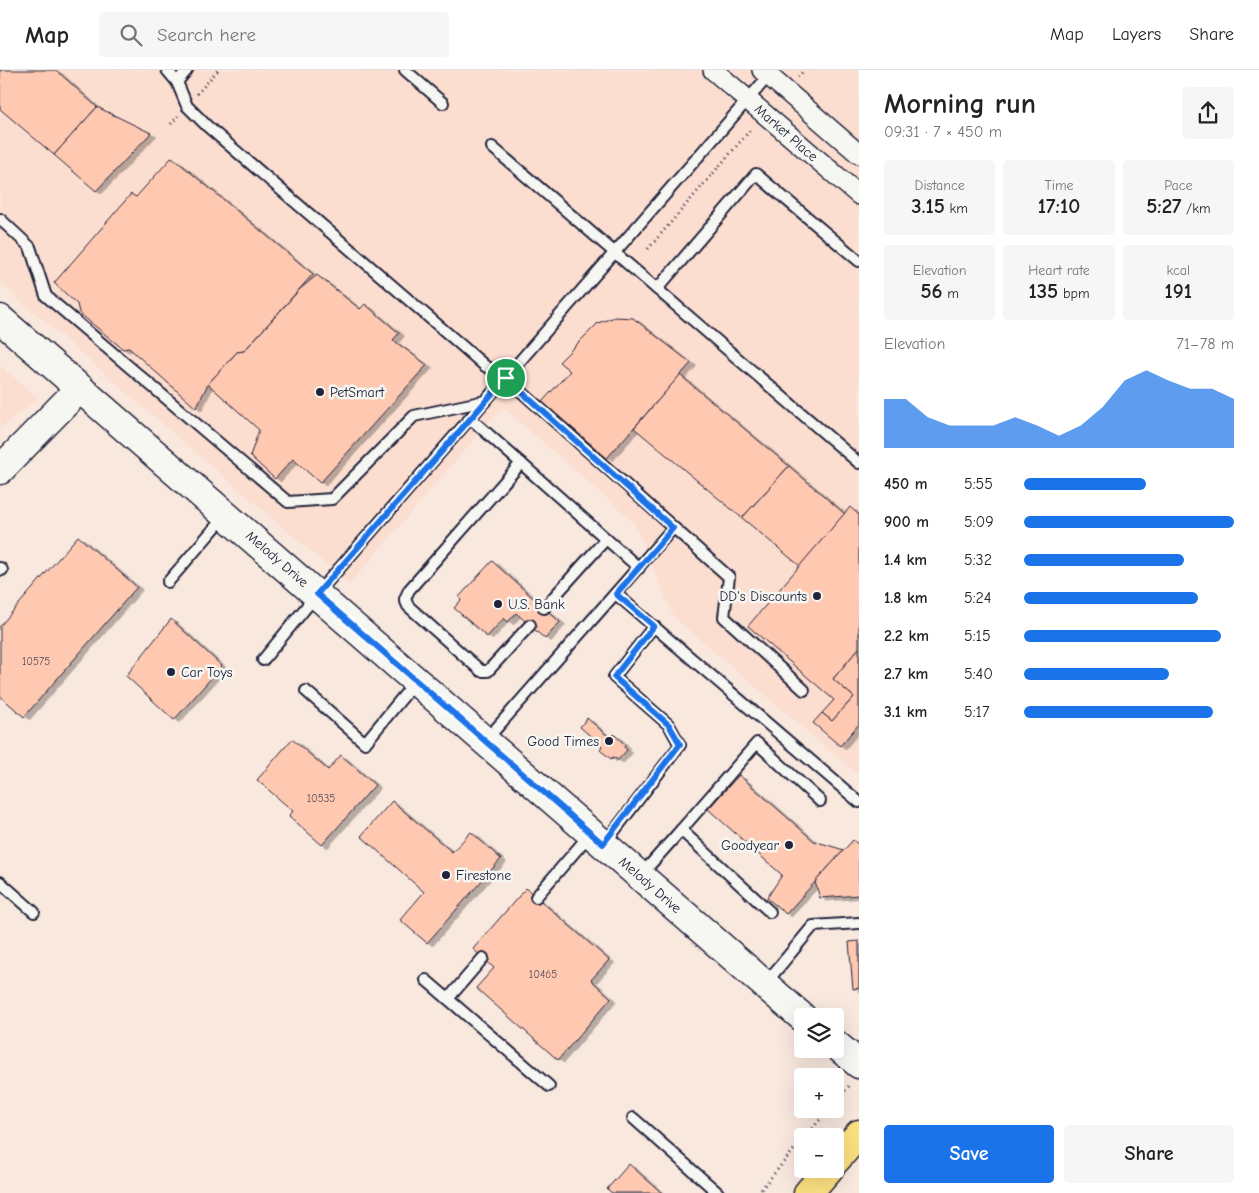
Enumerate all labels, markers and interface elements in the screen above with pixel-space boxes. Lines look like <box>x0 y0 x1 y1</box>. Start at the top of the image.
search box <box>99 12 449 57</box>
text: Map <box>25 21 69 49</box>
icon: search <box>117 21 145 49</box>
text: Search here <box>157 24 256 46</box>
text: Map <box>1050 24 1084 45</box>
text: Layers <box>1112 24 1161 45</box>
text: Share <box>1189 24 1234 45</box>
button: share <box>1182 87 1234 139</box>
text: Morning run <box>884 88 1036 120</box>
street label: Market Place <box>751 101 821 165</box>
text: 09:31 · 7 × 450 m <box>884 123 1002 141</box>
text: Distance <box>915 177 965 194</box>
text: Time <box>1044 177 1074 194</box>
text: Pace <box>1164 177 1192 194</box>
text: 3.15 <box>911 194 945 218</box>
text: 17:10 <box>1038 194 1080 218</box>
text: 5:27 <box>1146 194 1181 218</box>
text: km <box>945 200 968 217</box>
text: /km <box>1181 200 1211 217</box>
text: Elevation <box>913 262 966 279</box>
text: Heart rate <box>1028 262 1090 279</box>
text: kcal <box>1167 262 1190 279</box>
text: 56 <box>920 279 943 303</box>
text: 135 <box>1029 279 1058 303</box>
text: 191 <box>1165 279 1192 303</box>
text: m <box>943 285 959 302</box>
text: bpm <box>1058 285 1089 302</box>
text: Elevation <box>884 335 945 353</box>
text: 71–78 m <box>1176 335 1234 353</box>
pin <box>485 357 527 399</box>
icon: arrive <box>492 364 520 392</box>
place label: PetSmart <box>330 384 385 401</box>
marker: PetSmart <box>314 386 326 398</box>
text: 450 m <box>884 475 928 493</box>
text: 5:55 <box>964 475 993 493</box>
text: 900 m <box>884 513 929 531</box>
text: 5:09 <box>964 513 994 531</box>
street label: Melody Drive <box>242 527 312 591</box>
text: 1.4 km <box>884 551 927 569</box>
text: 5:32 <box>964 551 992 569</box>
place label: DD's Discounts <box>720 588 807 605</box>
text: 1.8 km <box>884 589 928 607</box>
text: 5:24 <box>964 589 992 607</box>
marker: DD's Discounts <box>811 590 823 602</box>
place label: U.S. Bank <box>508 596 565 613</box>
marker: U.S. Bank <box>492 598 504 610</box>
text: 2.2 km <box>884 627 929 645</box>
text: 5:15 <box>964 627 991 645</box>
house number: 10575 <box>22 655 50 668</box>
place label: Car Toys <box>181 664 233 681</box>
text: 2.7 km <box>884 665 928 683</box>
text: 5:40 <box>964 665 993 683</box>
marker: Car Toys <box>165 666 177 678</box>
text: 3.1 km <box>884 703 927 721</box>
text: 5:17 <box>964 703 989 721</box>
place label: Good Times <box>527 733 599 750</box>
marker: Good Times <box>603 735 615 747</box>
house number: 10535 <box>307 792 335 805</box>
place label: Goodyear <box>721 837 779 854</box>
marker: Goodyear <box>783 839 795 851</box>
street label: Melody Drive <box>615 853 685 917</box>
place label: Firestone <box>456 867 511 884</box>
marker: Firestone <box>440 869 452 881</box>
house number: 10465 <box>529 968 557 981</box>
map controls <box>794 1008 844 1178</box>
button: layers <box>794 1008 844 1058</box>
button: + <box>794 1068 844 1118</box>
button: Save <box>884 1125 1054 1183</box>
button: Share <box>1064 1125 1234 1183</box>
button: − <box>794 1128 844 1178</box>

